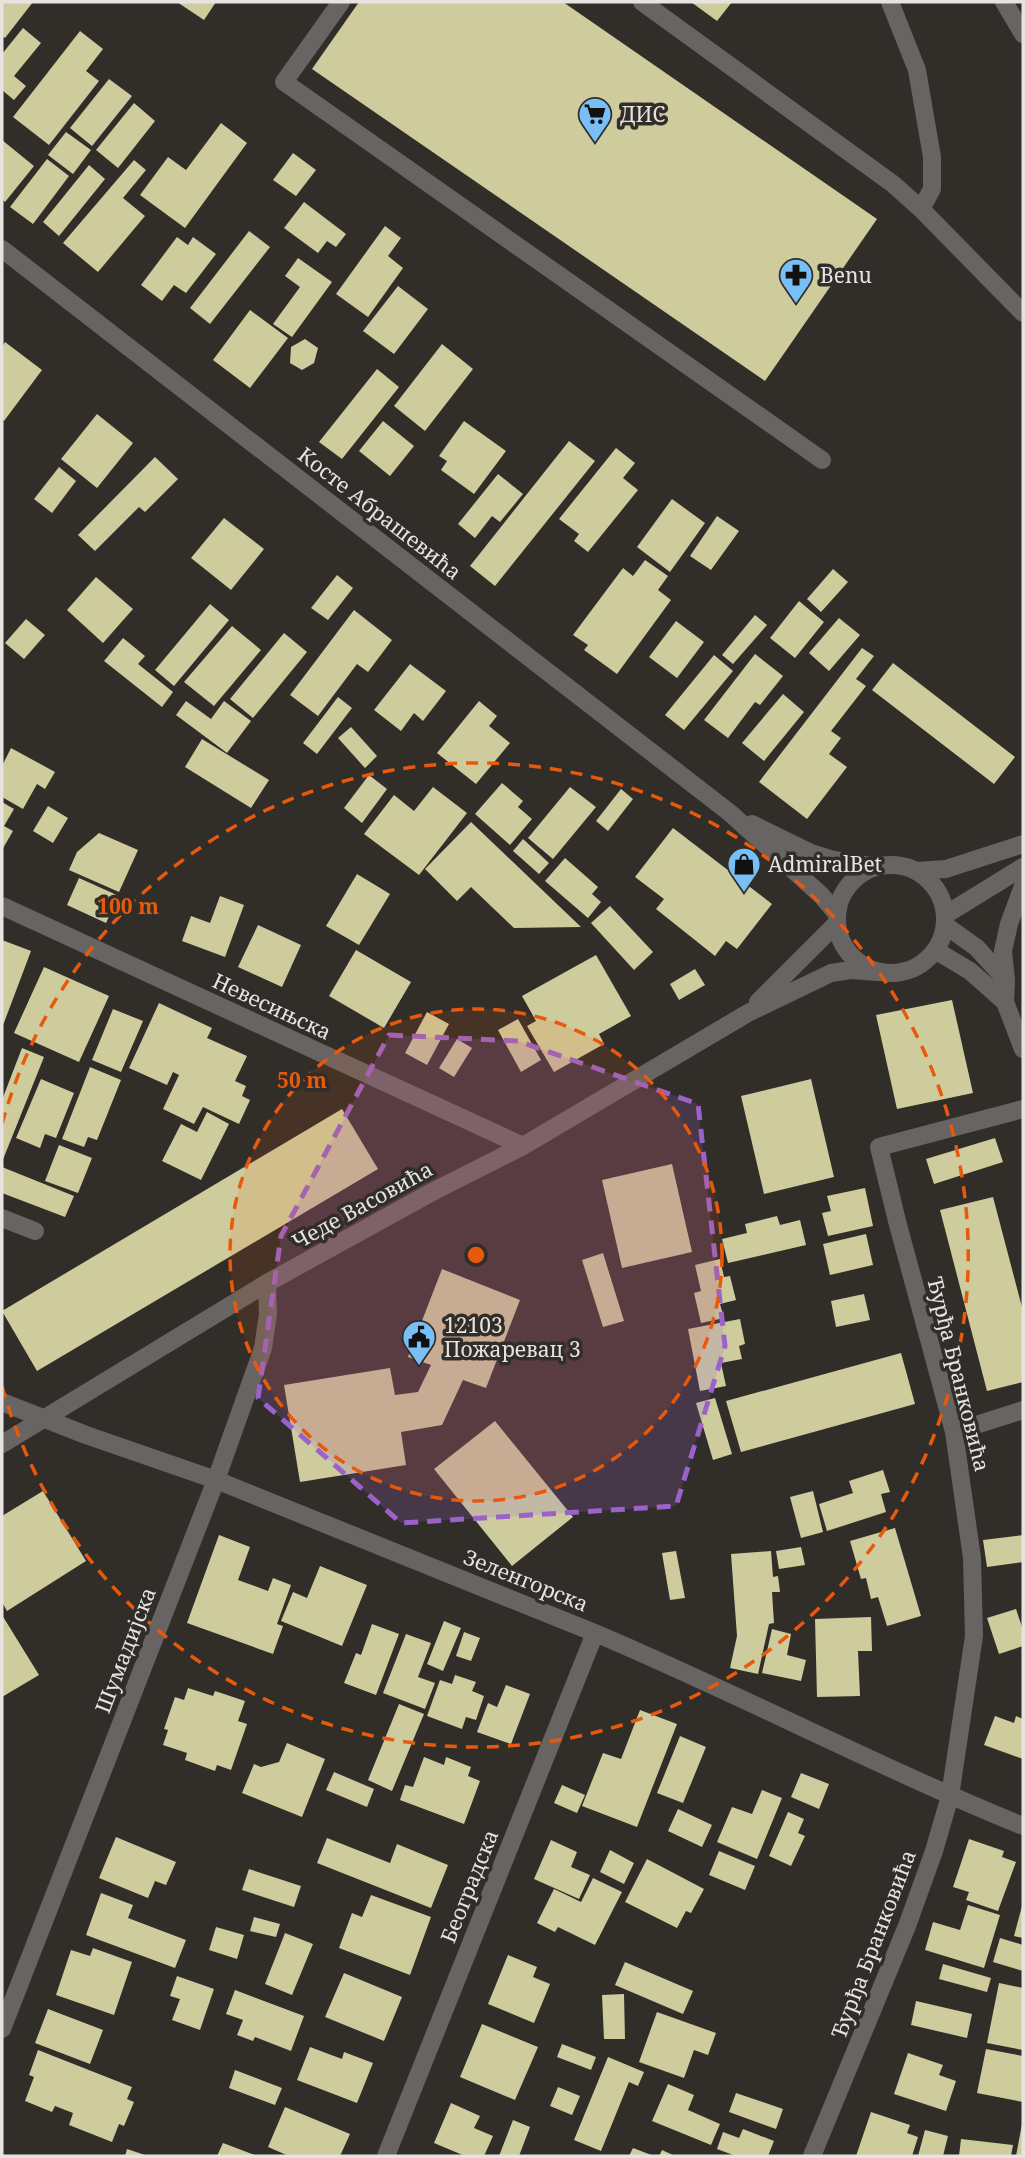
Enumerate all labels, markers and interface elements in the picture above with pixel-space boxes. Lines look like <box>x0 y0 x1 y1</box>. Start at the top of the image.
supermarket icon: ДИС <box>576 95 614 144</box>
place label: ДИС <box>620 100 666 128</box>
pharmacy icon: Benu <box>777 256 815 305</box>
place label: Benu <box>820 261 872 289</box>
street label: Косте Абрашевића <box>293 440 467 586</box>
shop icon: AdmiralBet <box>725 845 763 894</box>
place label: AdmiralBet <box>768 850 882 878</box>
text: 100 m <box>97 892 159 920</box>
street label: Невесињска <box>208 966 336 1046</box>
text: 50 m <box>277 1066 327 1094</box>
street label: Чеде Васовића <box>287 1155 437 1255</box>
centre of rings <box>464 1243 488 1267</box>
street label: Ђурђа Бранковића <box>921 1274 997 1474</box>
place label: 12103 Пожаревац 3 <box>444 1311 581 1363</box>
public building icon: 12103 Пожаревац 3 <box>400 1318 438 1367</box>
street label: Зеленгорска <box>460 1542 592 1618</box>
street label: Шумадијска <box>88 1583 162 1717</box>
street label: Београдска <box>434 1825 504 1947</box>
street label: Ђурђа Бранковића <box>824 1846 922 2042</box>

